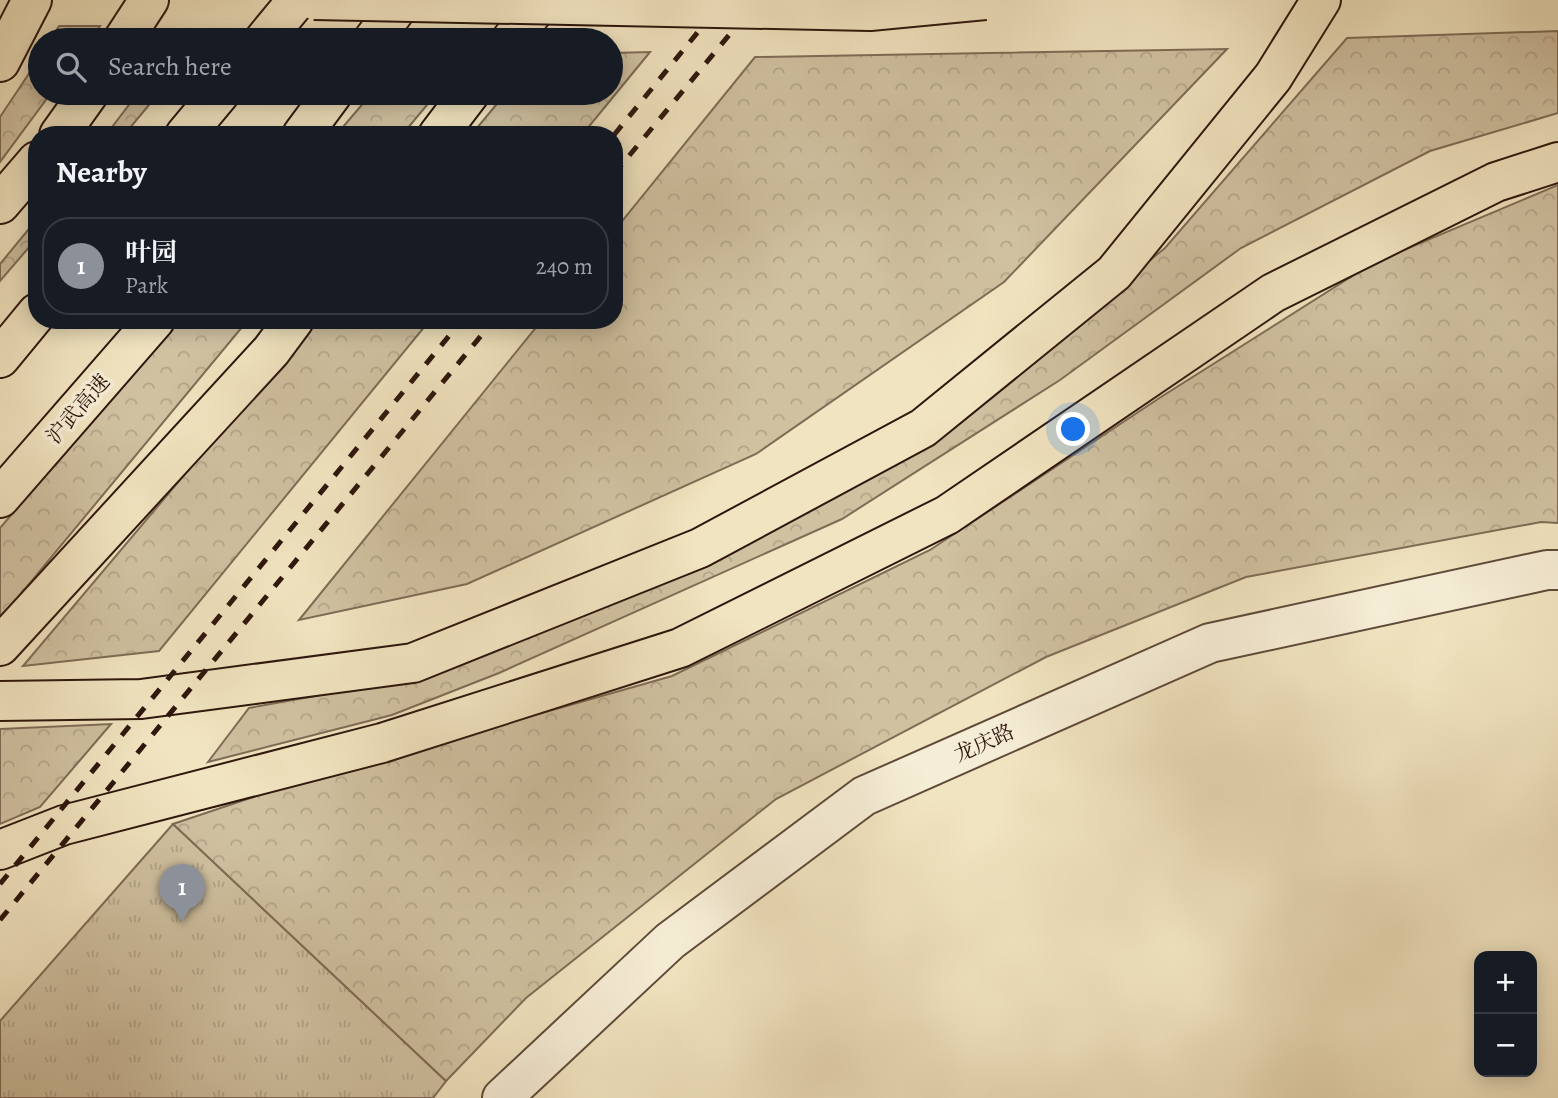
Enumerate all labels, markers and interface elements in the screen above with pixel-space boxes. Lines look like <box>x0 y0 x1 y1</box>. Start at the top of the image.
search box <box>28 28 623 105</box>
icon: search <box>52 48 90 86</box>
text: Search here <box>108 49 232 84</box>
text: Nearby <box>56 152 147 192</box>
text: 叶园 <box>125 235 177 270</box>
text: 1 <box>77 251 85 282</box>
text: 240 m <box>536 251 593 282</box>
text: Park <box>125 270 168 301</box>
street label: 沪武高速 <box>40 368 116 450</box>
your location <box>1056 412 1090 446</box>
street label: 龙庆路 <box>950 717 1018 769</box>
pin: 1 <box>159 864 205 922</box>
map controls <box>1474 951 1537 1077</box>
button: + <box>1474 951 1537 1014</box>
button: − <box>1474 1014 1537 1077</box>

